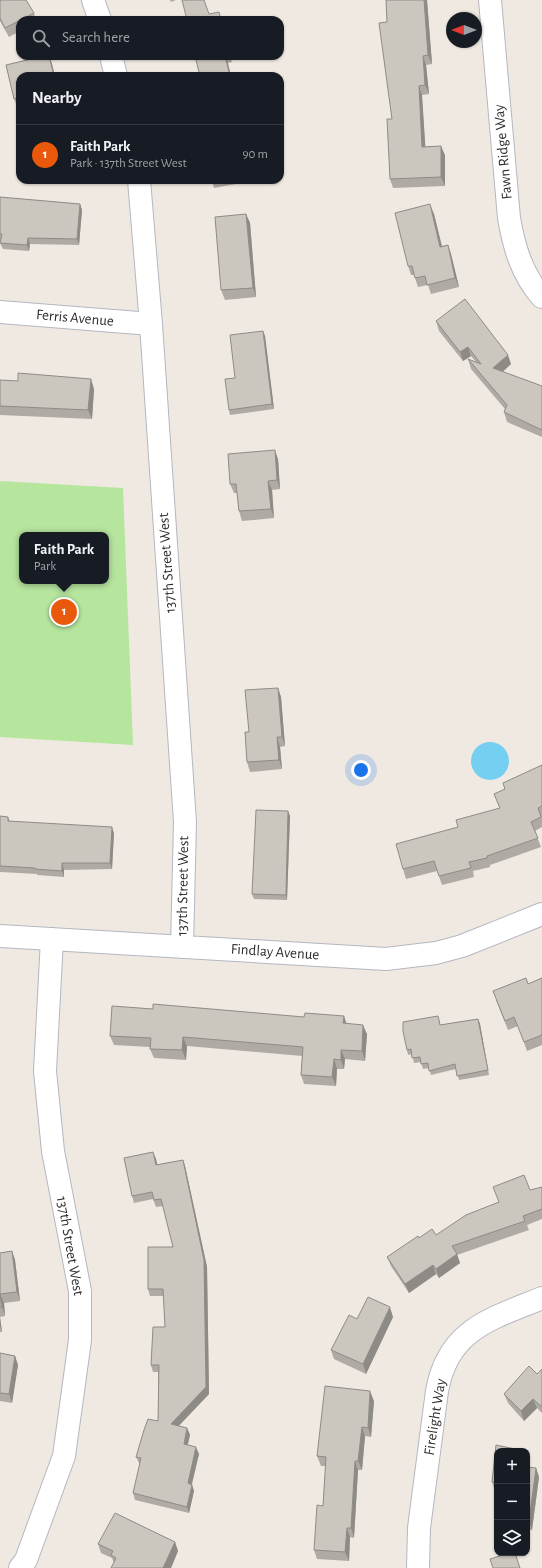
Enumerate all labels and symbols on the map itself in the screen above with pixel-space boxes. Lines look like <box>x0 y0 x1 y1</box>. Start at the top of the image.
north arrow <box>446 12 482 48</box>
street label: Fawn Ridge Way <box>491 103 515 200</box>
street label: Ferris Avenue <box>36 307 115 329</box>
street label: 137th Street West <box>156 512 178 614</box>
pin: 1 <box>51 597 77 627</box>
your location <box>351 760 371 780</box>
street label: 137th Street West <box>175 835 191 936</box>
street label: Findlay Avenue <box>230 941 320 963</box>
street label: 137th Street West <box>54 1195 86 1297</box>
street label: Firelight Way <box>422 1377 449 1456</box>

